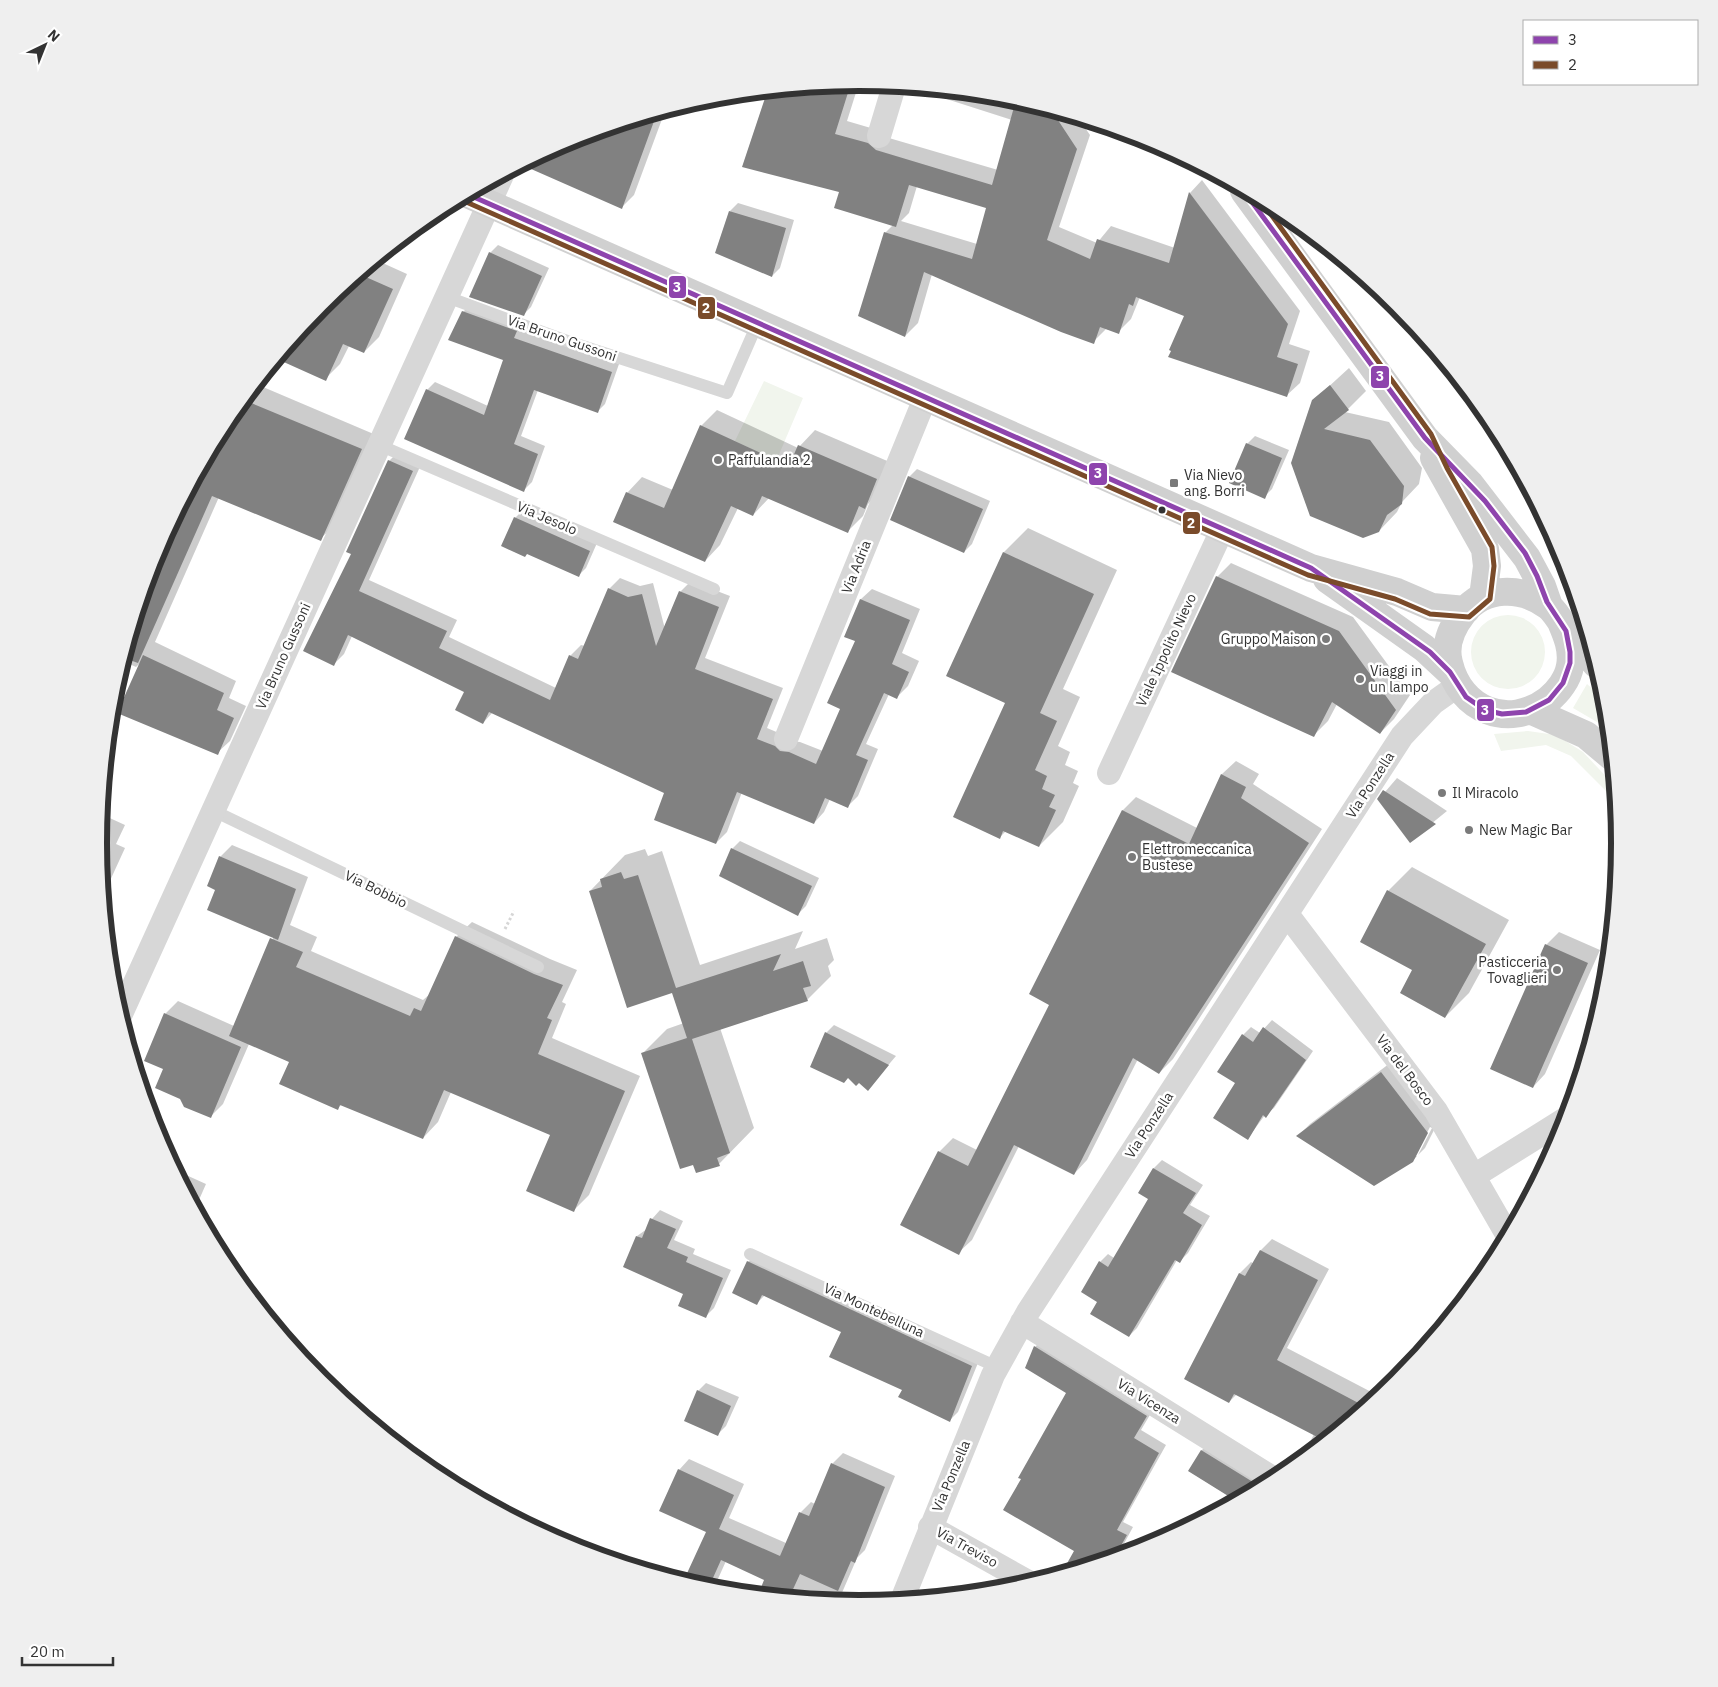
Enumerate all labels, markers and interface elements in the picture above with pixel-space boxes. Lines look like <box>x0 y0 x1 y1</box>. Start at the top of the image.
north arrow <box>20 20 70 70</box>
legend <box>1523 20 1698 85</box>
text: N <box>44 25 64 46</box>
text: 3 <box>1568 30 1577 49</box>
text: 2 <box>1568 55 1577 74</box>
line badge: 3 <box>668 275 687 299</box>
text: 3 <box>673 278 681 296</box>
line badge: 2 <box>697 296 716 320</box>
text: 2 <box>702 299 710 317</box>
street label: Via Bruno Gussoni <box>505 311 619 365</box>
line badge: 3 <box>1370 365 1390 389</box>
text: 3 <box>1376 367 1384 385</box>
place label: Paffulandia 2 <box>728 451 811 469</box>
marker: Paffulandia 2 <box>712 454 724 466</box>
line badge: 3 <box>1088 462 1108 486</box>
text: 3 <box>1094 464 1102 482</box>
place label: Via Nievo ang. Borri <box>1184 466 1245 500</box>
marker: Via Nievo ang. Borri <box>1168 477 1180 489</box>
street label: Via Jesolo <box>514 497 580 539</box>
unlabelled marker <box>1157 505 1167 515</box>
line badge: 2 <box>1182 511 1201 535</box>
text: 2 <box>1187 514 1195 532</box>
street label: Via Adria <box>837 537 875 596</box>
street label: Viale Ippolito Nievo <box>1132 590 1200 709</box>
street label: Via Bruno Gussoni <box>251 600 315 712</box>
place label: Gruppo Maison <box>1221 630 1316 648</box>
marker: Gruppo Maison <box>1320 633 1332 645</box>
place label: Viaggi in un lampo <box>1370 662 1429 696</box>
marker: Viaggi in un lampo <box>1354 673 1366 685</box>
line badge: 3 <box>1476 698 1495 722</box>
text: 3 <box>1481 701 1489 719</box>
street label: Via Ponzella <box>1342 748 1398 822</box>
place label: Il Miracolo <box>1452 784 1519 802</box>
marker: Il Miracolo <box>1436 787 1448 799</box>
place label: New Magic Bar <box>1479 821 1572 839</box>
marker: New Magic Bar <box>1463 824 1475 836</box>
place label: Elettromeccanica Bustese <box>1142 840 1252 874</box>
marker: Elettromeccanica Bustese <box>1126 851 1138 863</box>
street label: Via Bobbio <box>342 866 410 912</box>
place label: Pasticceria Tovaglieri <box>1478 953 1548 987</box>
marker: Pasticceria Tovaglieri <box>1551 964 1563 976</box>
street label: Via del Bosco <box>1372 1031 1438 1109</box>
street label: Via Ponzella <box>1121 1088 1177 1162</box>
street label: Via Montebelluna <box>821 1279 928 1341</box>
street label: Via Vicenza <box>1114 1374 1184 1428</box>
street label: Via Ponzella <box>928 1437 974 1514</box>
street label: Via Treviso <box>933 1523 1001 1571</box>
scale bar <box>22 1634 114 1666</box>
text: 20 m <box>30 1642 65 1661</box>

